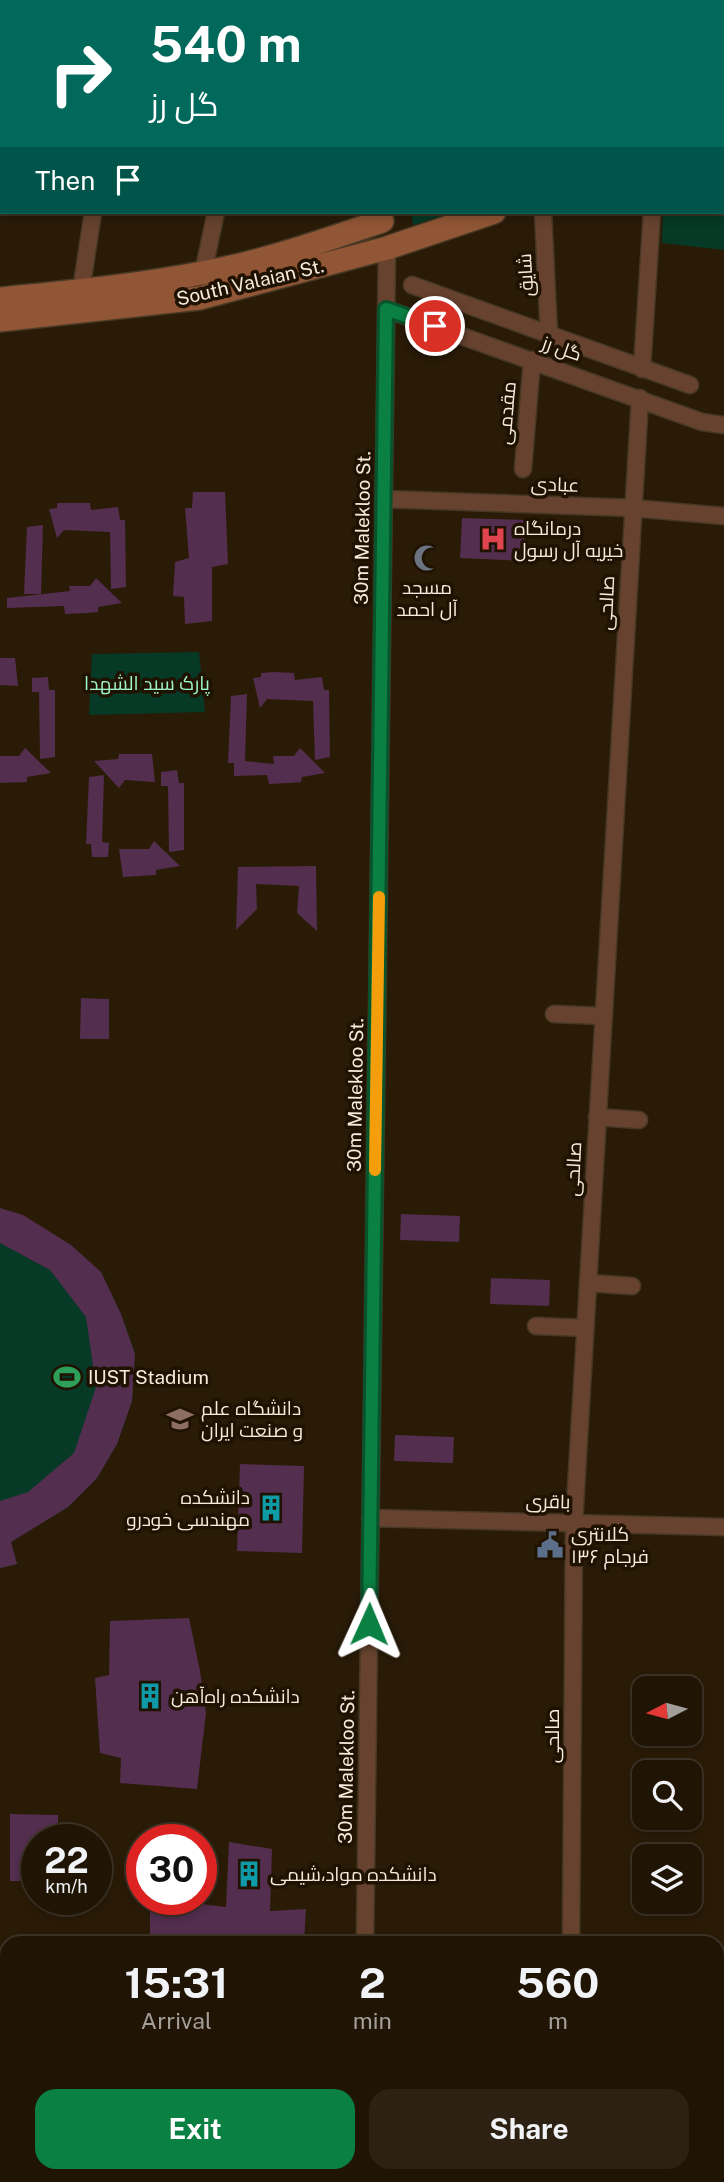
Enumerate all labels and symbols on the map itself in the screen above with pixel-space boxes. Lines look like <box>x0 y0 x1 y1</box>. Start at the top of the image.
street label: شایق <box>513 253 539 297</box>
street label: South Valaian St. <box>174 254 326 310</box>
pin <box>405 296 465 356</box>
street label: گل رز <box>538 331 585 366</box>
street label: مقدمی <box>492 380 521 446</box>
street label: 30m Malekloo St. <box>350 451 374 605</box>
street label: عبادی <box>530 472 580 497</box>
place label: درمانگاه خیریه آل رسول <box>514 517 623 562</box>
hospital icon: درمانگاه خیریه آل رسول <box>478 524 508 554</box>
mosque icon: مسجد آل احمد <box>412 543 442 573</box>
street label: صالحی <box>594 575 619 631</box>
place label: مسجد آل احمد <box>396 576 458 621</box>
park label: پارک سید الشهدا <box>84 672 210 696</box>
street label: 30m Malekloo St. <box>343 1018 367 1172</box>
street label: صالحی <box>561 1141 586 1197</box>
sports icon: IUST Stadium <box>52 1362 82 1392</box>
place label: IUST Stadium <box>88 1366 209 1388</box>
place label: دانشگاه علم و صنعت ایران <box>201 1397 303 1442</box>
school or university icon: دانشگاه علم و صنعت ایران <box>165 1404 195 1434</box>
place label: دانشکده مهندسی خودرو <box>126 1486 250 1531</box>
street label: باقری <box>525 1490 571 1513</box>
building icon: دانشکده مهندسی خودرو <box>256 1493 286 1523</box>
place label: کلانتری ۱۳۶ فرجام <box>571 1523 649 1570</box>
public building icon: کلانتری ۱۳۶ فرجام <box>535 1530 565 1560</box>
position arrow <box>332 1587 406 1661</box>
north arrow <box>632 1676 702 1746</box>
building icon: دانشکده راه‌آهن <box>135 1681 165 1711</box>
place label: دانشکده راه‌آهن <box>171 1685 300 1708</box>
street label: 30m Malekloo St. <box>334 1690 358 1844</box>
street label: صالحی <box>541 1709 564 1763</box>
speed limit sign: 30 <box>126 1824 217 1915</box>
building icon: دانشکده مواد،شیمی <box>234 1859 264 1889</box>
place label: دانشکده مواد،شیمی <box>270 1863 437 1886</box>

